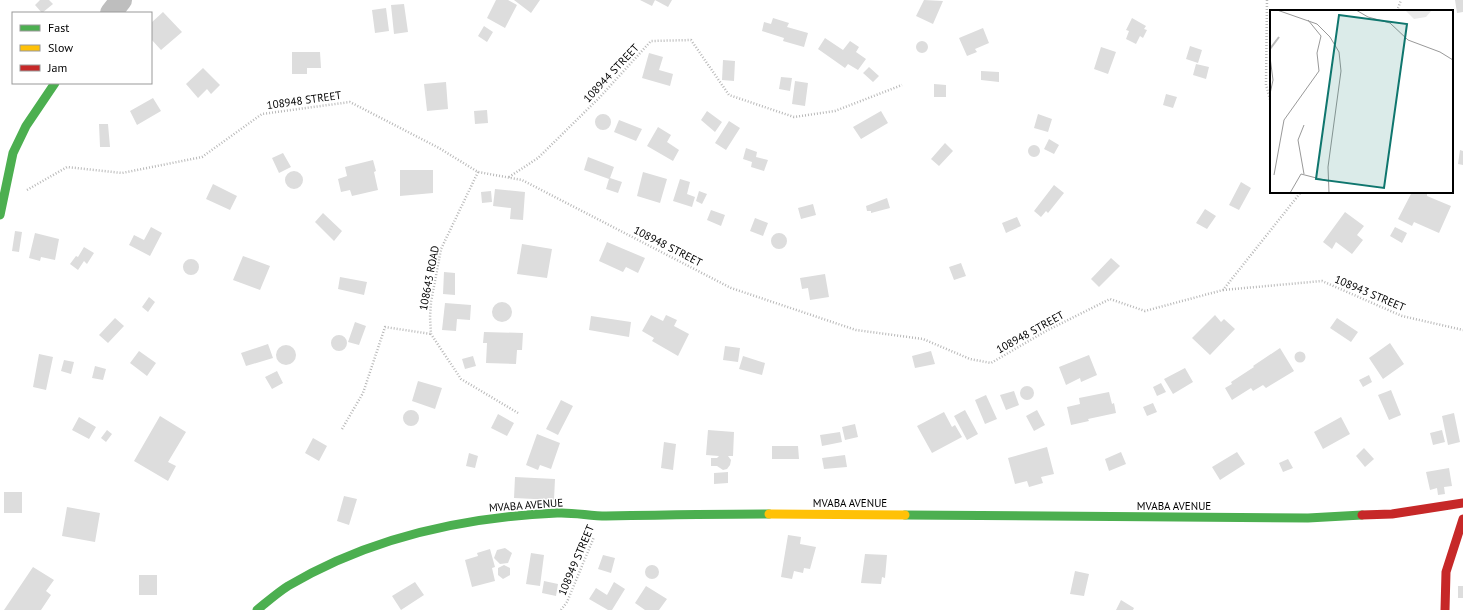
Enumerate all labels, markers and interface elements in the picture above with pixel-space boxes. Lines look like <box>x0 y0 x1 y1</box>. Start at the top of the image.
inset map <box>1270 10 1453 193</box>
legend <box>12 12 152 84</box>
text: Fast <box>48 20 69 35</box>
text: Slow <box>48 40 73 55</box>
street label: 108944 STREET <box>580 41 642 105</box>
text: Jam <box>47 60 67 75</box>
street label: 108948 STREET <box>266 88 342 112</box>
street label: 108948 STREET <box>631 223 705 269</box>
street label: 108643 ROAD <box>416 244 442 312</box>
street label: 108943 STREET <box>1333 272 1407 314</box>
street label: 108948 STREET <box>994 308 1066 356</box>
street label: MVABA AVENUE <box>488 495 564 515</box>
street label: MVABA AVENUE <box>813 496 887 510</box>
street label: MVABA AVENUE <box>1137 499 1211 513</box>
street label: 108949 STREET <box>555 523 597 597</box>

